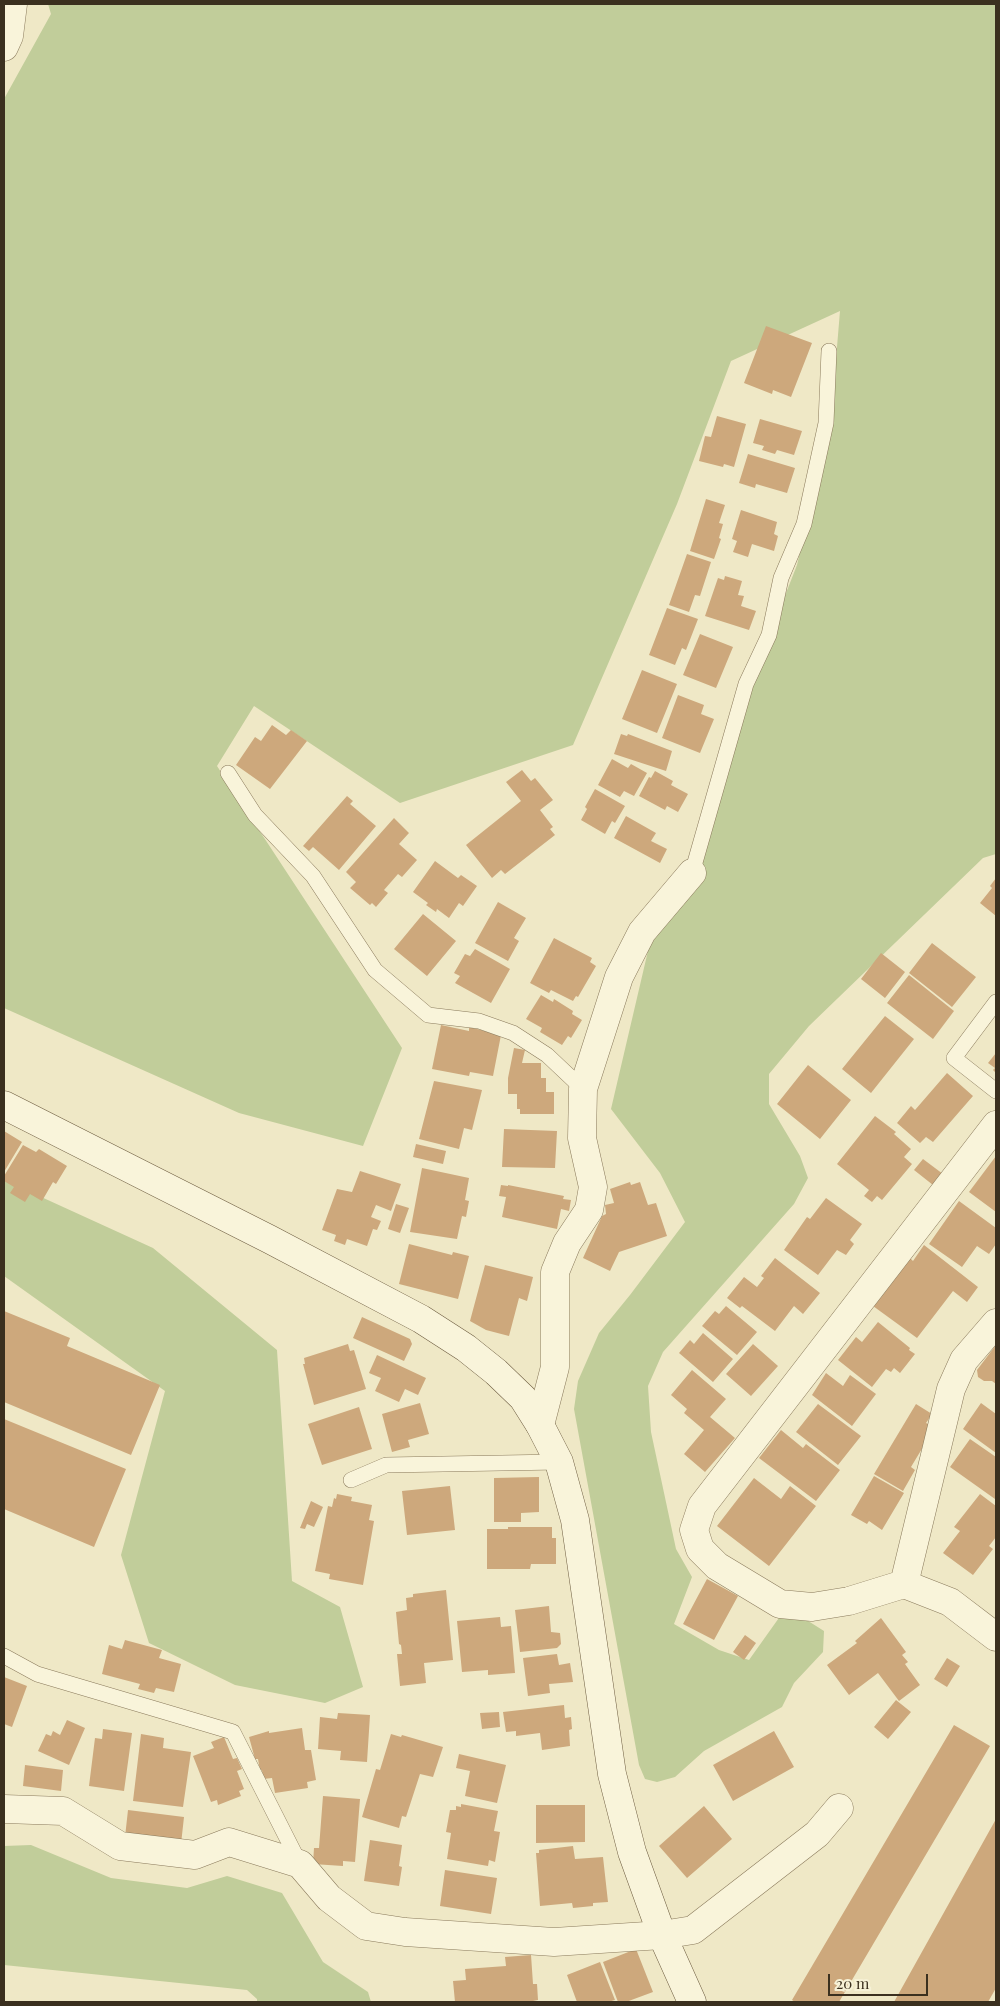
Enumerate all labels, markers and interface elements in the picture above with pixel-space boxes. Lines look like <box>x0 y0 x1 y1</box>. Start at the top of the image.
scale bar <box>830 1964 930 1996</box>
text: 20 m <box>836 1973 869 1993</box>

